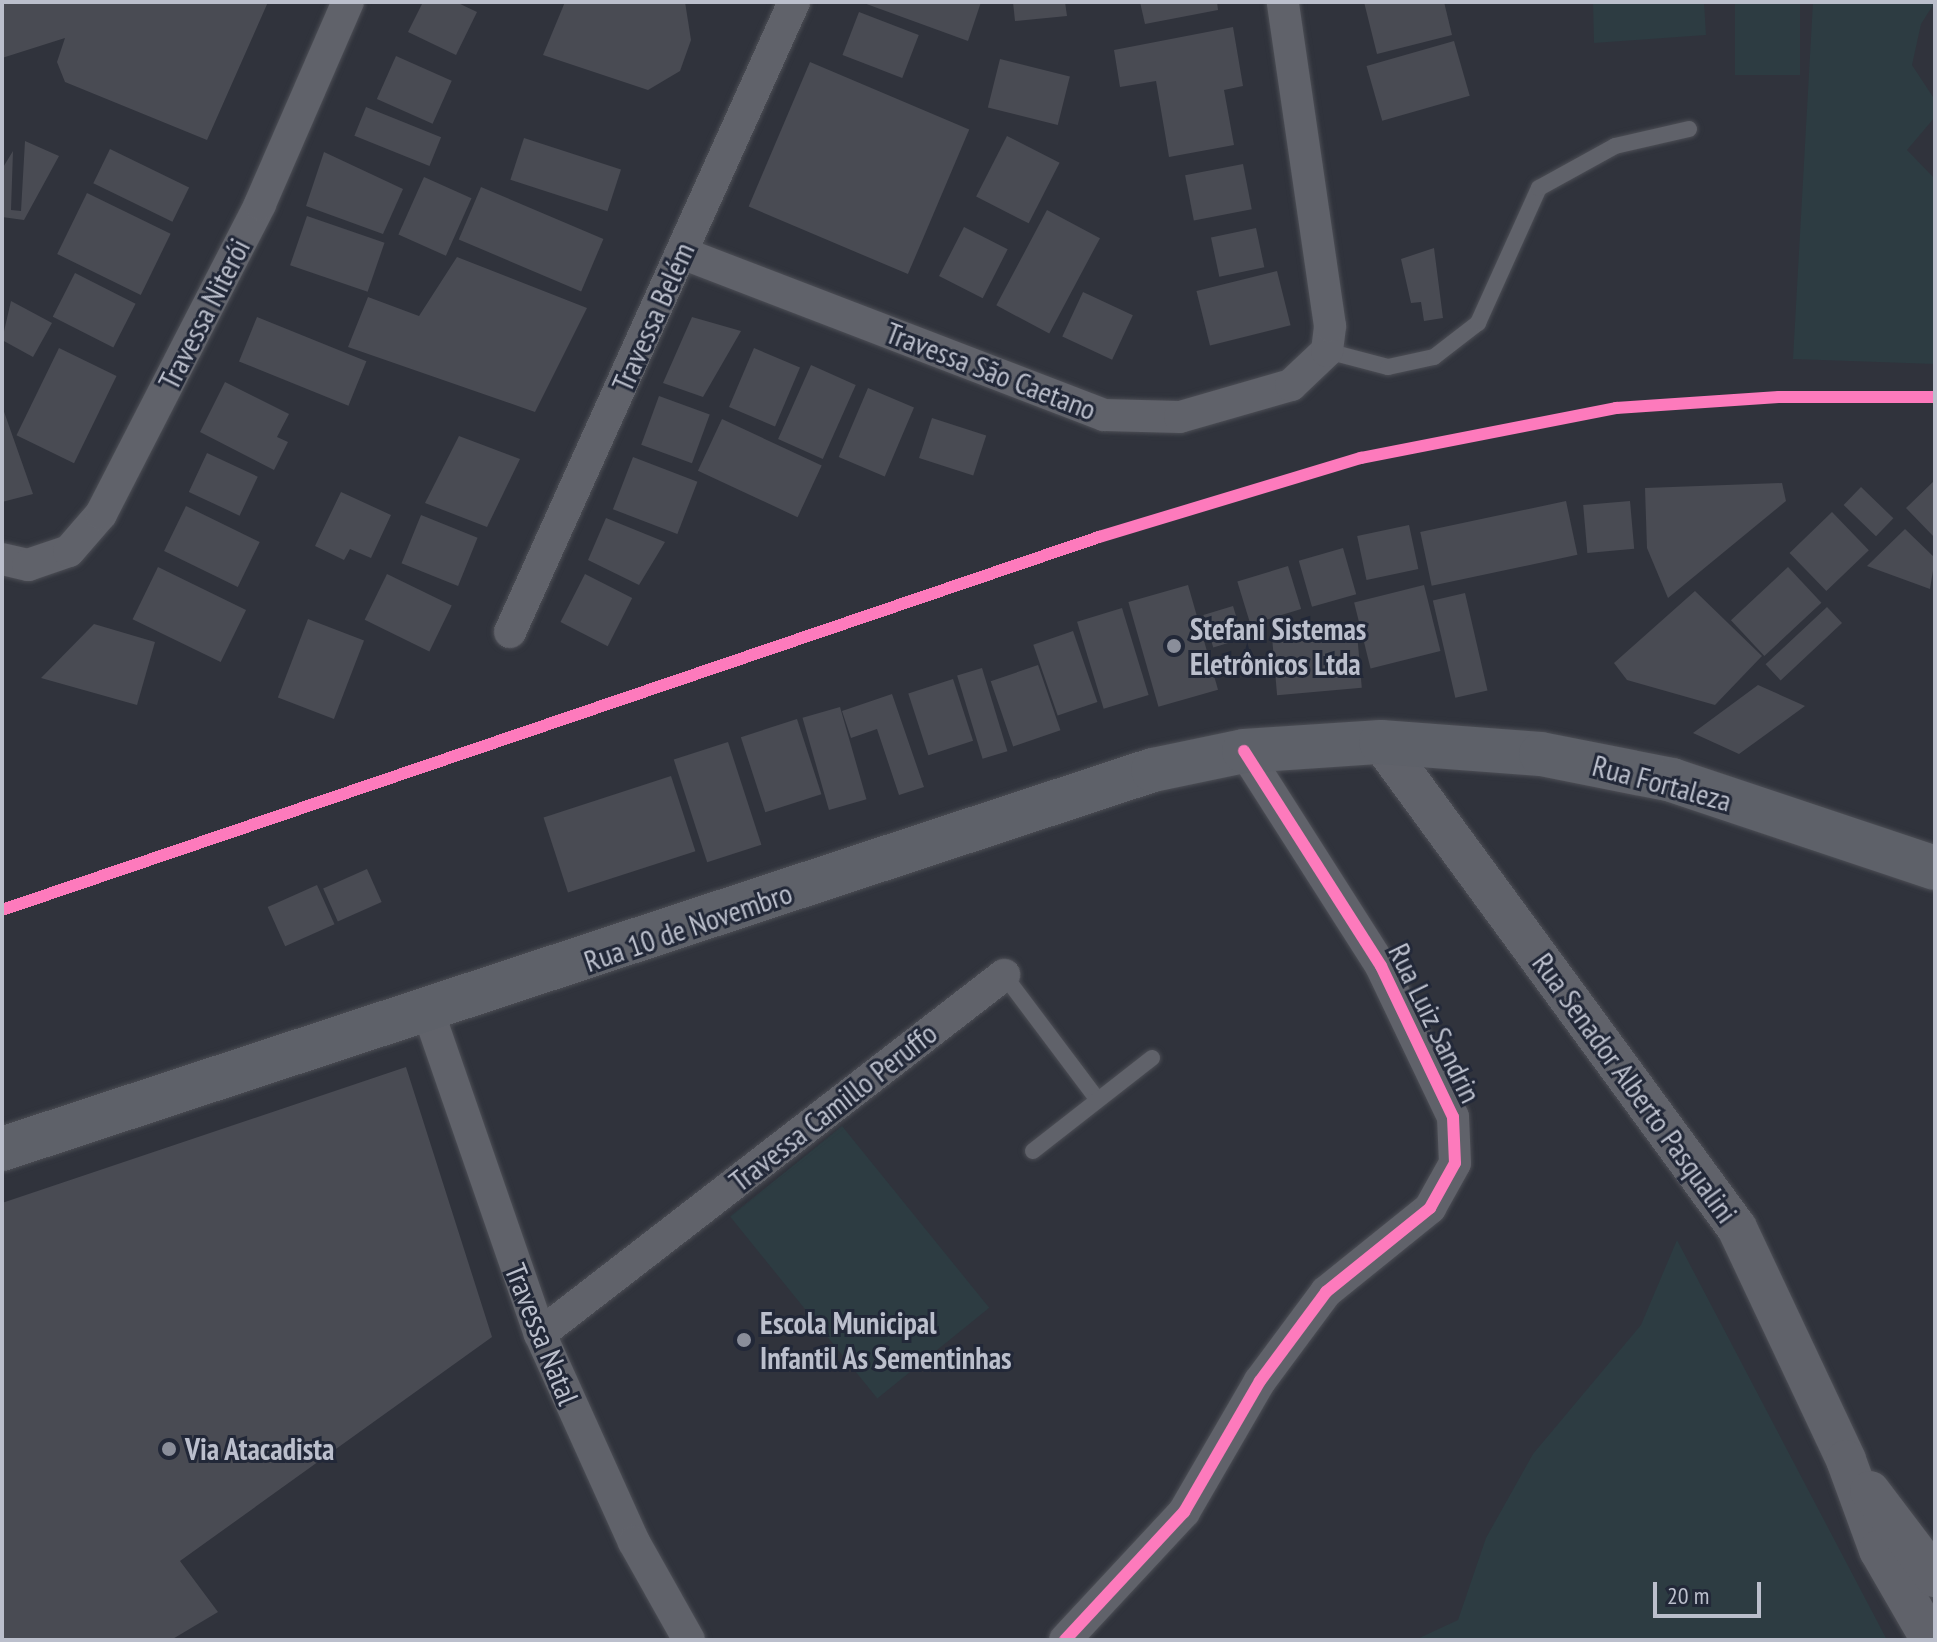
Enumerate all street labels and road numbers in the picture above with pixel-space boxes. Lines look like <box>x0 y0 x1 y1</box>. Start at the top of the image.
street label: Travessa Niterói <box>151 233 257 395</box>
street label: Travessa Belém <box>604 237 702 397</box>
street label: Travessa São Caetano <box>881 314 1101 428</box>
street label: Rua Fortaleza <box>1589 747 1735 819</box>
street label: Rua 10 de Novembro <box>579 875 797 979</box>
street label: Rua Luiz Sandrin <box>1381 937 1489 1109</box>
street label: Rua Senador Alberto Pasqualini <box>1525 946 1745 1230</box>
street label: Travessa Camillo Peruffo <box>722 1015 944 1199</box>
street label: Travessa Natal <box>497 1258 587 1410</box>

